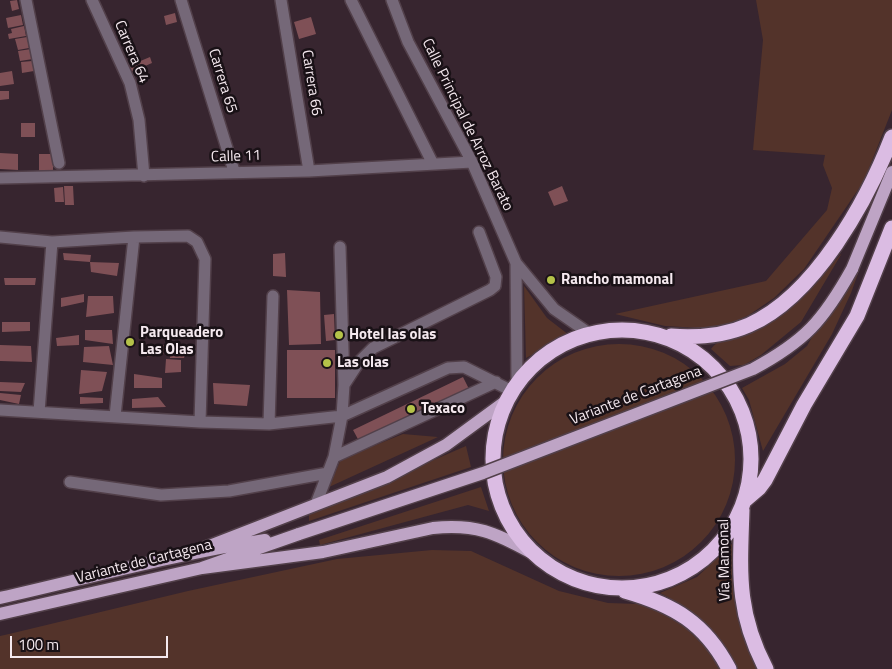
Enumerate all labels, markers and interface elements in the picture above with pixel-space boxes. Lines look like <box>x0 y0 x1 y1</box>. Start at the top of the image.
street label: Carrera 64 <box>110 18 152 86</box>
street label: Calle Principal de Arroz Barato <box>417 36 517 214</box>
street label: Carrera 65 <box>204 47 240 115</box>
street label: Carrera 66 <box>297 49 325 117</box>
street label: Calle 11 <box>211 147 261 167</box>
place label: Rancho mamonal <box>561 271 673 289</box>
marker: Rancho mamonal <box>545 274 557 286</box>
place label: Parqueadero Las Olas <box>140 324 223 359</box>
place label: Hotel las olas <box>349 326 436 344</box>
marker: Hotel las olas <box>333 329 345 341</box>
marker: Parqueadero Las Olas <box>124 336 136 348</box>
place label: Las olas <box>337 354 389 372</box>
marker: Las olas <box>321 357 333 369</box>
street label: Variante de Cartagena <box>568 363 704 429</box>
place label: Texaco <box>421 400 465 418</box>
marker: Texaco <box>405 403 417 415</box>
street label: Vía Mamonal <box>715 519 735 601</box>
street label: Variante de Cartagena <box>74 536 214 588</box>
scale bar <box>12 626 170 658</box>
text: 100 m <box>18 633 59 656</box>

